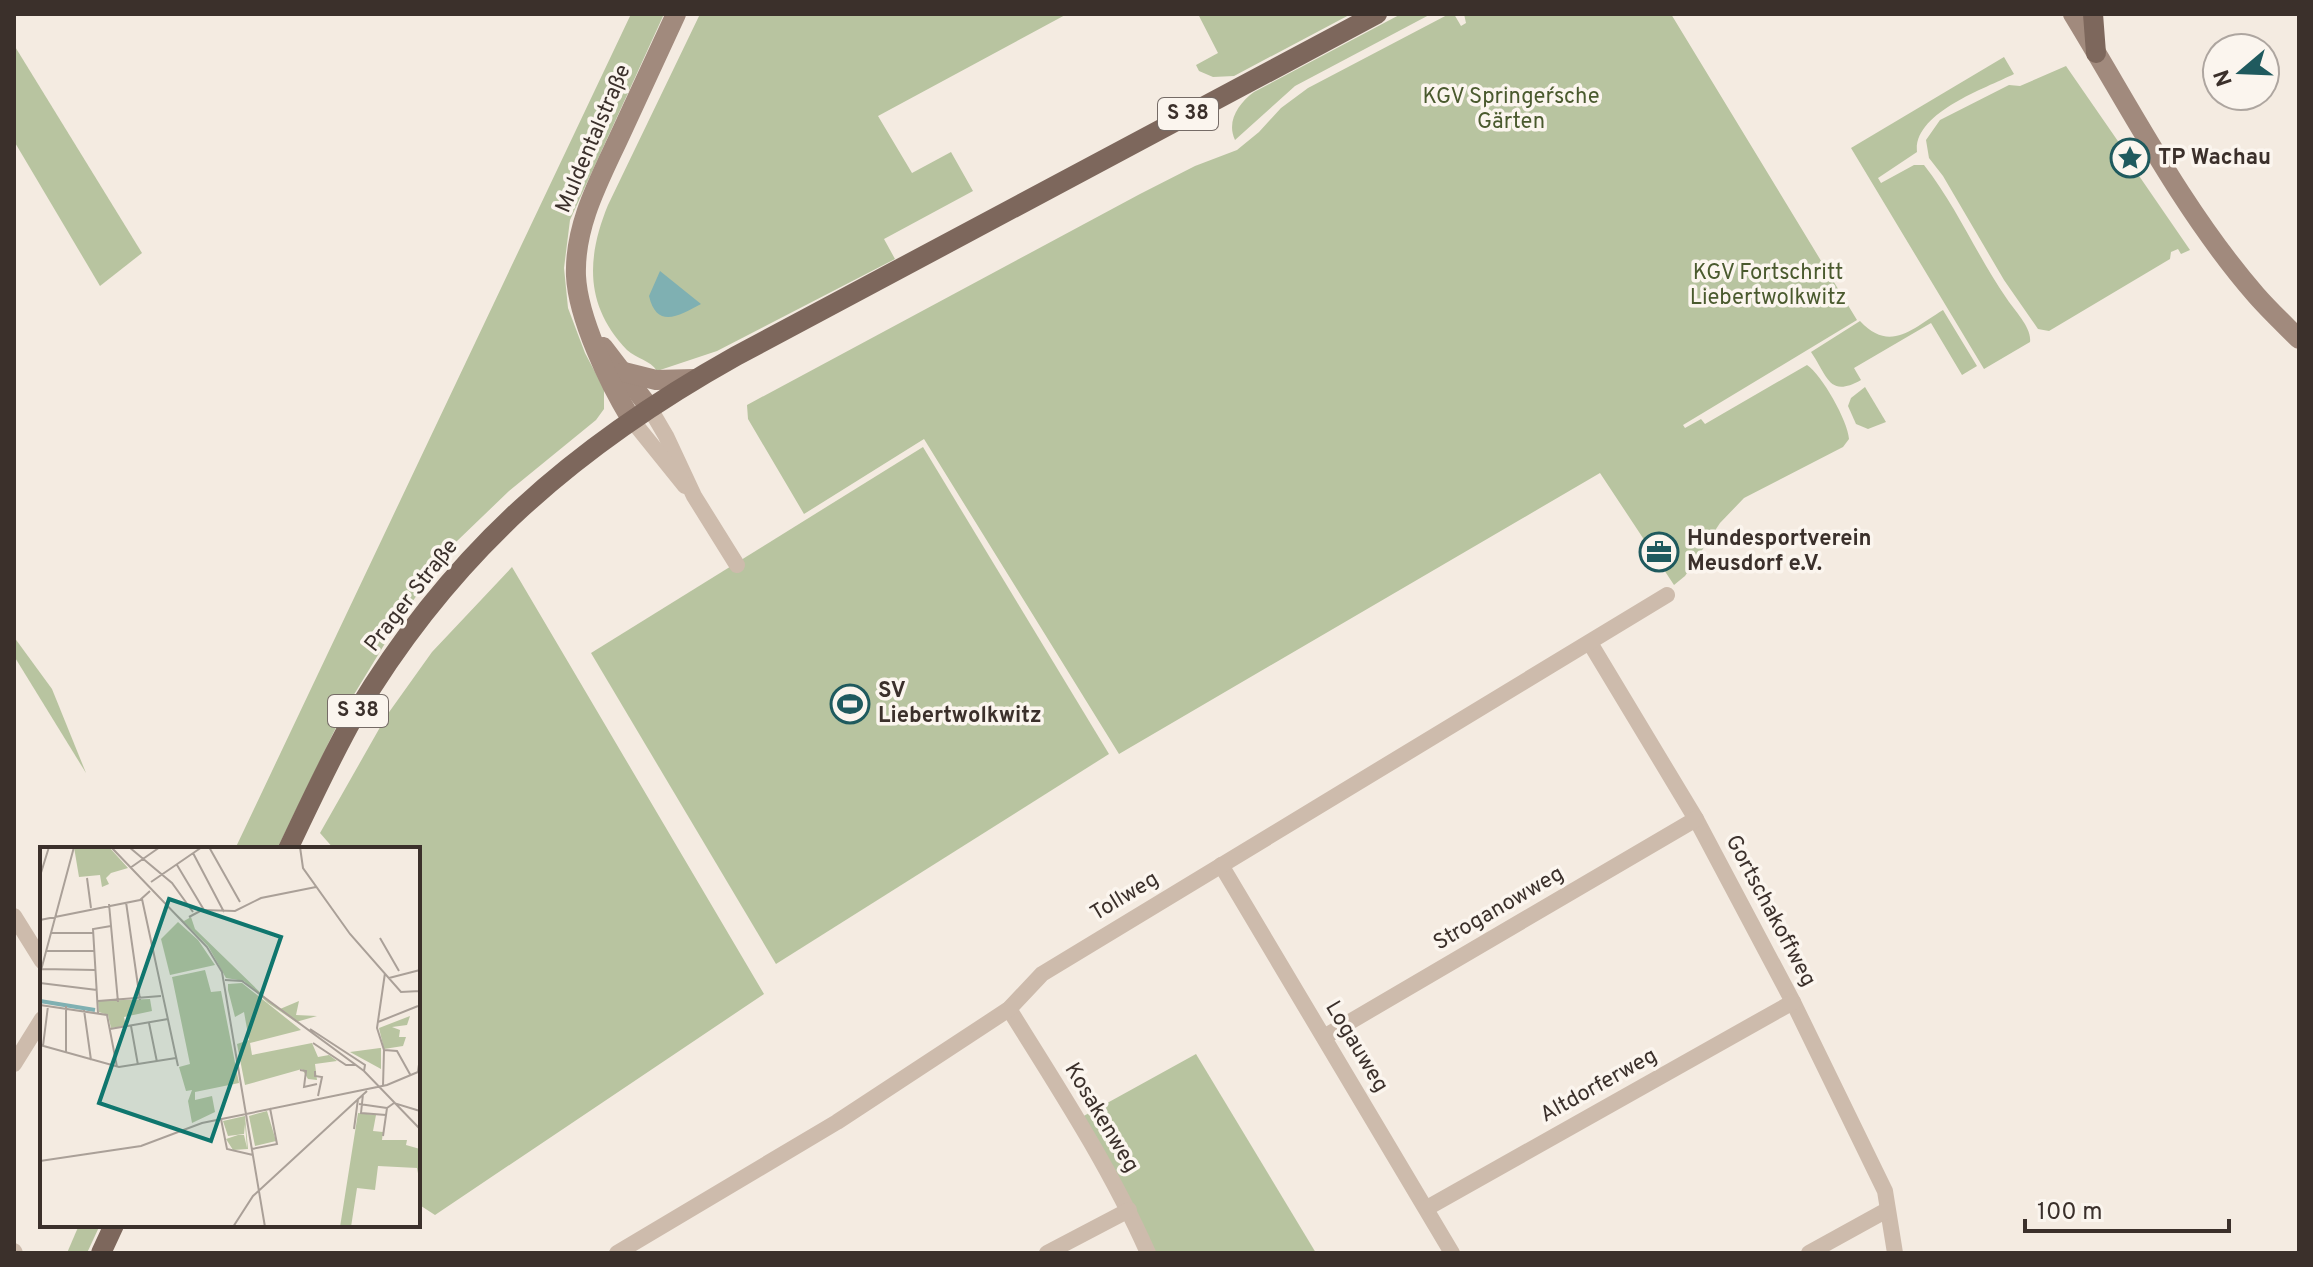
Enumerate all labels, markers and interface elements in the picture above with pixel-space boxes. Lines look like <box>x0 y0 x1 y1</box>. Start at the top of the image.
north arrow <box>2201 32 2281 112</box>
street label: Muldentalstraße <box>551 61 637 217</box>
text: N <box>2209 66 2240 90</box>
park label: KGV Springer´sche Gärten <box>1422 84 1600 136</box>
road number: S 38 <box>1158 98 1218 130</box>
place icon: TP Wachau <box>2109 137 2151 179</box>
place label: TP Wachau <box>2158 145 2271 172</box>
park label: KGV Fortschritt Liebertwolkwitz <box>1690 260 1846 312</box>
place label: Hundesportverein Meusdorf e.V. <box>1687 526 1872 578</box>
office icon: Hundesportverein Meusdorf e.V. <box>1638 531 1680 573</box>
street label: Prager Straße <box>359 534 465 658</box>
place label: SV Liebertwolkwitz <box>878 678 1042 730</box>
sports icon: SV Liebertwolkwitz <box>829 683 871 725</box>
road number: S 38 <box>328 695 388 727</box>
street label: Gortschakoffweg <box>1719 831 1821 991</box>
inset map <box>40 847 420 1227</box>
street label: Stroganowweg <box>1429 861 1569 957</box>
street label: Tollweg <box>1086 866 1164 928</box>
street label: Logauweg <box>1318 997 1394 1097</box>
street label: Altdorferweg <box>1536 1043 1662 1129</box>
street label: Kosakenweg <box>1058 1058 1144 1178</box>
scale bar <box>2025 1183 2229 1233</box>
text: 100 m <box>2037 1198 2103 1228</box>

